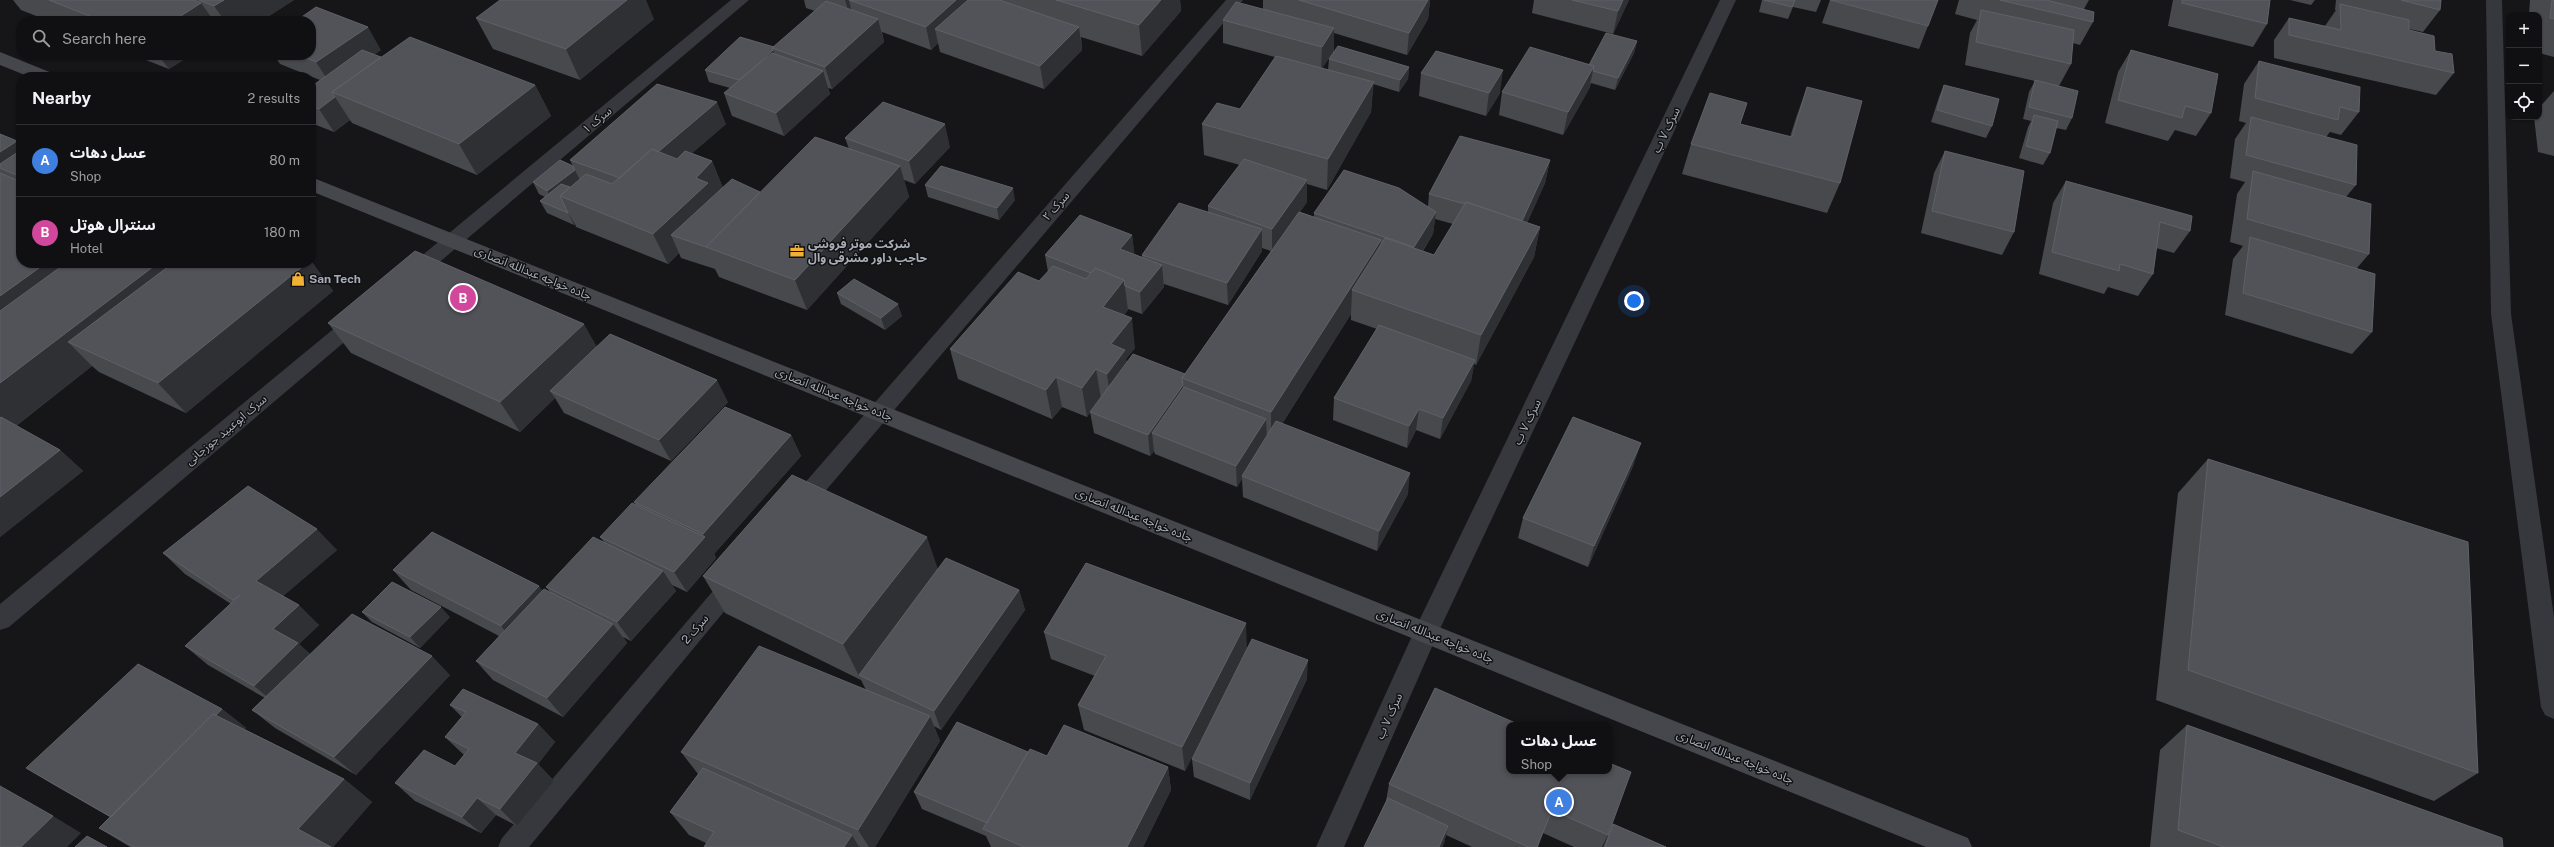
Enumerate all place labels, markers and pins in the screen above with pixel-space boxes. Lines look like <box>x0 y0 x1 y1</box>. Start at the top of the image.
place label: شرکت موتر فروشی حاجب داور مشرقی وال <box>808 237 928 265</box>
office icon: شرکت موتر فروشی حاجب داور مشرقی وال <box>789 243 805 259</box>
shop icon: San Tech <box>290 271 306 287</box>
place label: San Tech <box>309 272 361 286</box>
pin: B <box>450 283 476 313</box>
pin: A <box>1546 787 1572 817</box>

